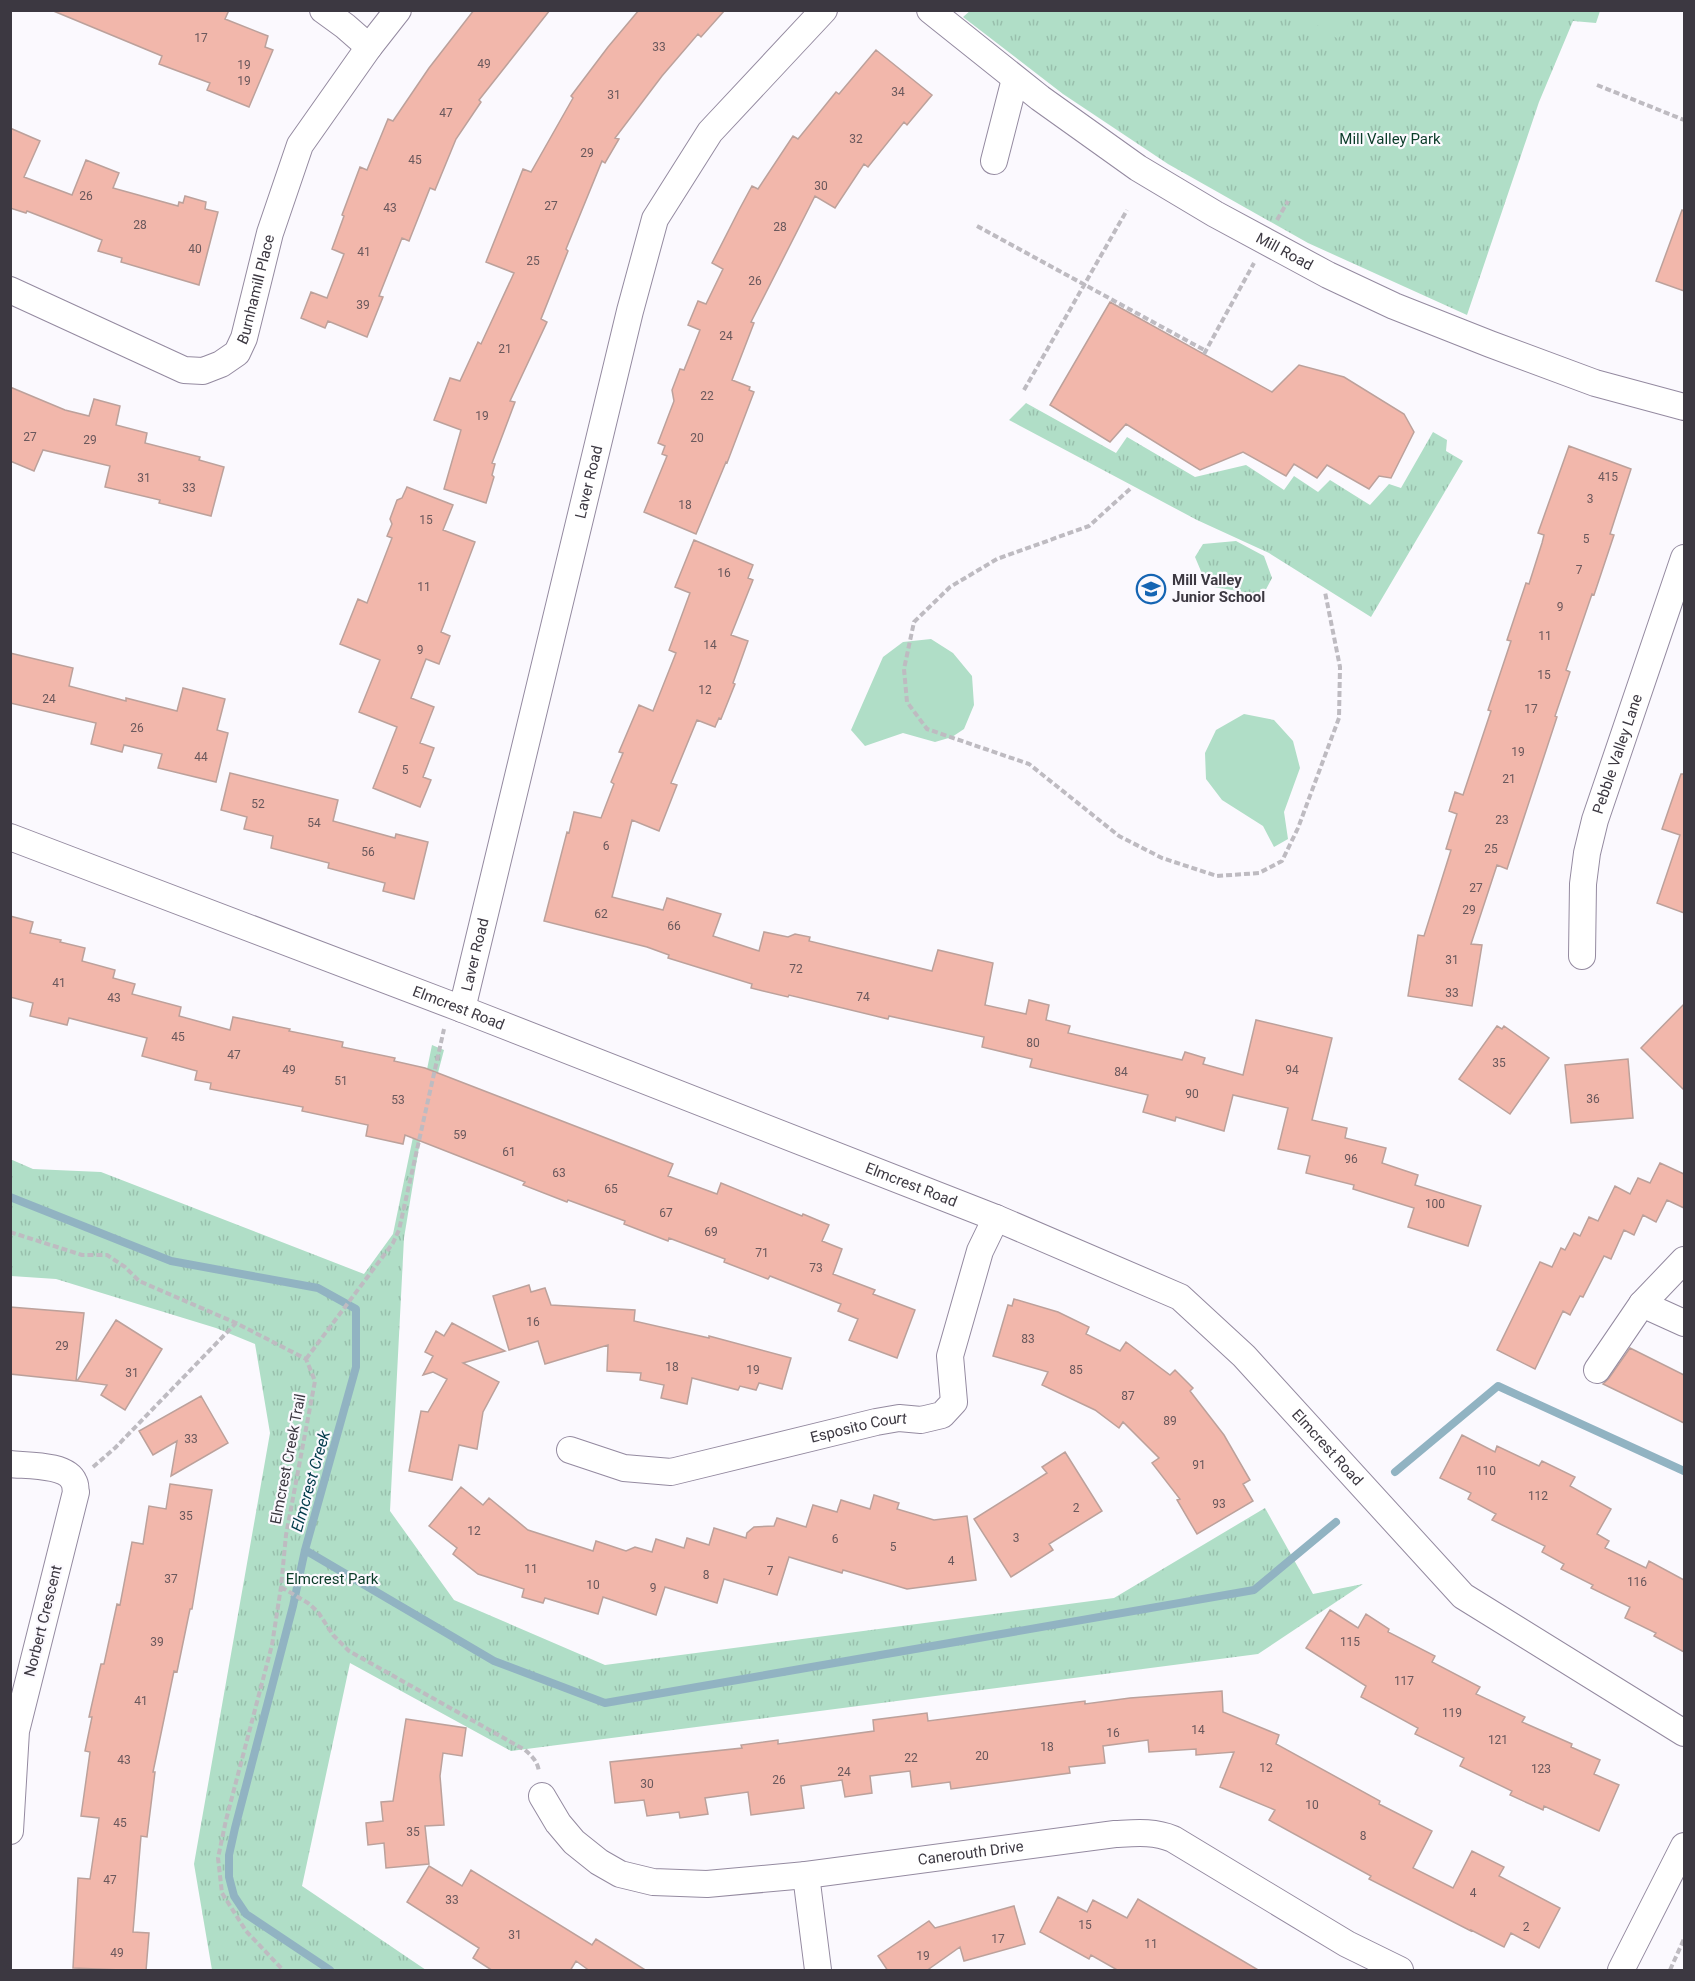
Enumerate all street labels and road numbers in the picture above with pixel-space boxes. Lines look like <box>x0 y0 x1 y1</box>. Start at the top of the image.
street label: Mill Road <box>1253 229 1316 274</box>
street label: Burnhamill Place <box>233 233 278 347</box>
street label: Laver Road <box>571 444 606 520</box>
street label: Pebble Valley Lane <box>1589 692 1646 816</box>
street label: Laver Road <box>458 916 493 993</box>
street label: Elmcrest Road <box>410 982 507 1034</box>
street label: Elmcrest Road <box>863 1159 960 1211</box>
street label: Elmcrest Creek Trail <box>266 1392 310 1526</box>
street label: Elmcrest Road <box>1288 1405 1367 1489</box>
street label: Esposito Court <box>808 1409 908 1447</box>
street label: Norbert Crescent <box>20 1563 66 1679</box>
street label: Canerouth Drive <box>917 1837 1025 1869</box>

